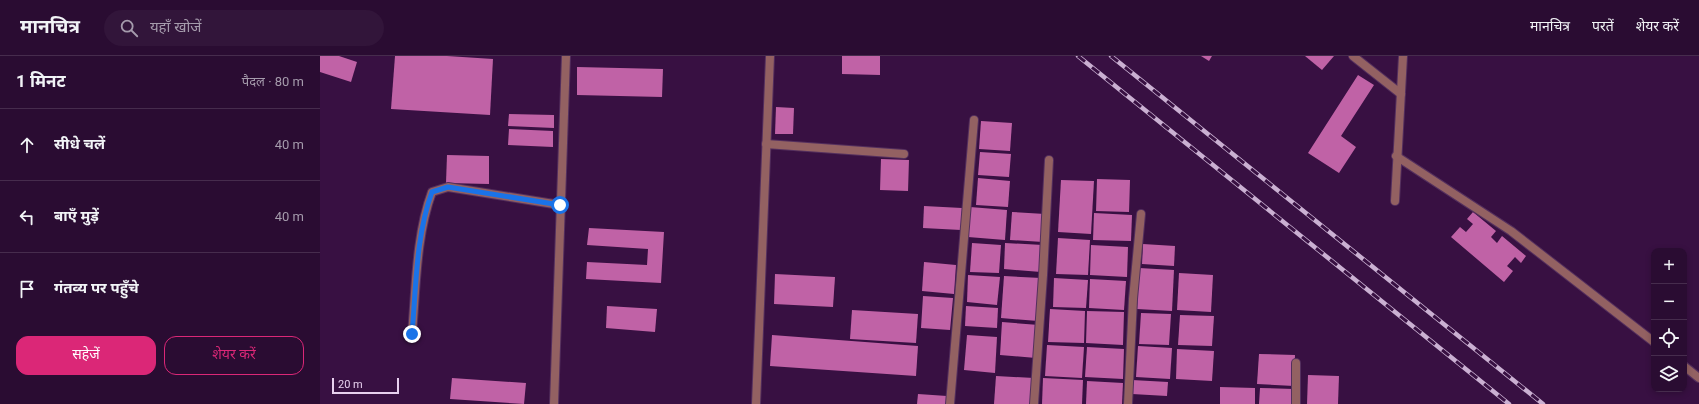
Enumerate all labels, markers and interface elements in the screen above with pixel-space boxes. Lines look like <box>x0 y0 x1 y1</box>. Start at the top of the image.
search box <box>104 10 384 46</box>
text: मानचित्र <box>20 15 80 38</box>
icon: search <box>118 17 140 39</box>
text: यहाँ खोजें <box>150 18 201 36</box>
text: मानचित्र <box>1530 18 1570 34</box>
text: परतें <box>1592 18 1614 34</box>
text: शेयर करें <box>1636 18 1679 34</box>
text: 1 मिनट <box>16 71 66 91</box>
text: पैदल · 80 m <box>242 74 304 89</box>
icon: ahead <box>16 134 38 156</box>
text: सीधे चलें <box>54 135 105 153</box>
text: 40 m <box>275 137 304 152</box>
route start <box>551 196 569 214</box>
icon: left <box>16 206 38 228</box>
text: बाएँ मुड़ें <box>54 207 99 225</box>
text: 40 m <box>275 209 304 224</box>
map controls <box>1651 248 1687 392</box>
button: + <box>1651 248 1687 284</box>
icon: arrive <box>16 278 38 300</box>
text: गंतव्य पर पहुँचे <box>54 279 139 297</box>
button: − <box>1651 284 1687 320</box>
button: locate <box>1651 320 1687 356</box>
route end <box>403 325 421 343</box>
button: सहेजें <box>16 336 156 375</box>
button: शेयर करें <box>164 336 304 375</box>
button: layers <box>1651 356 1687 392</box>
scale bar <box>332 376 399 395</box>
text: 20 m <box>338 378 363 391</box>

